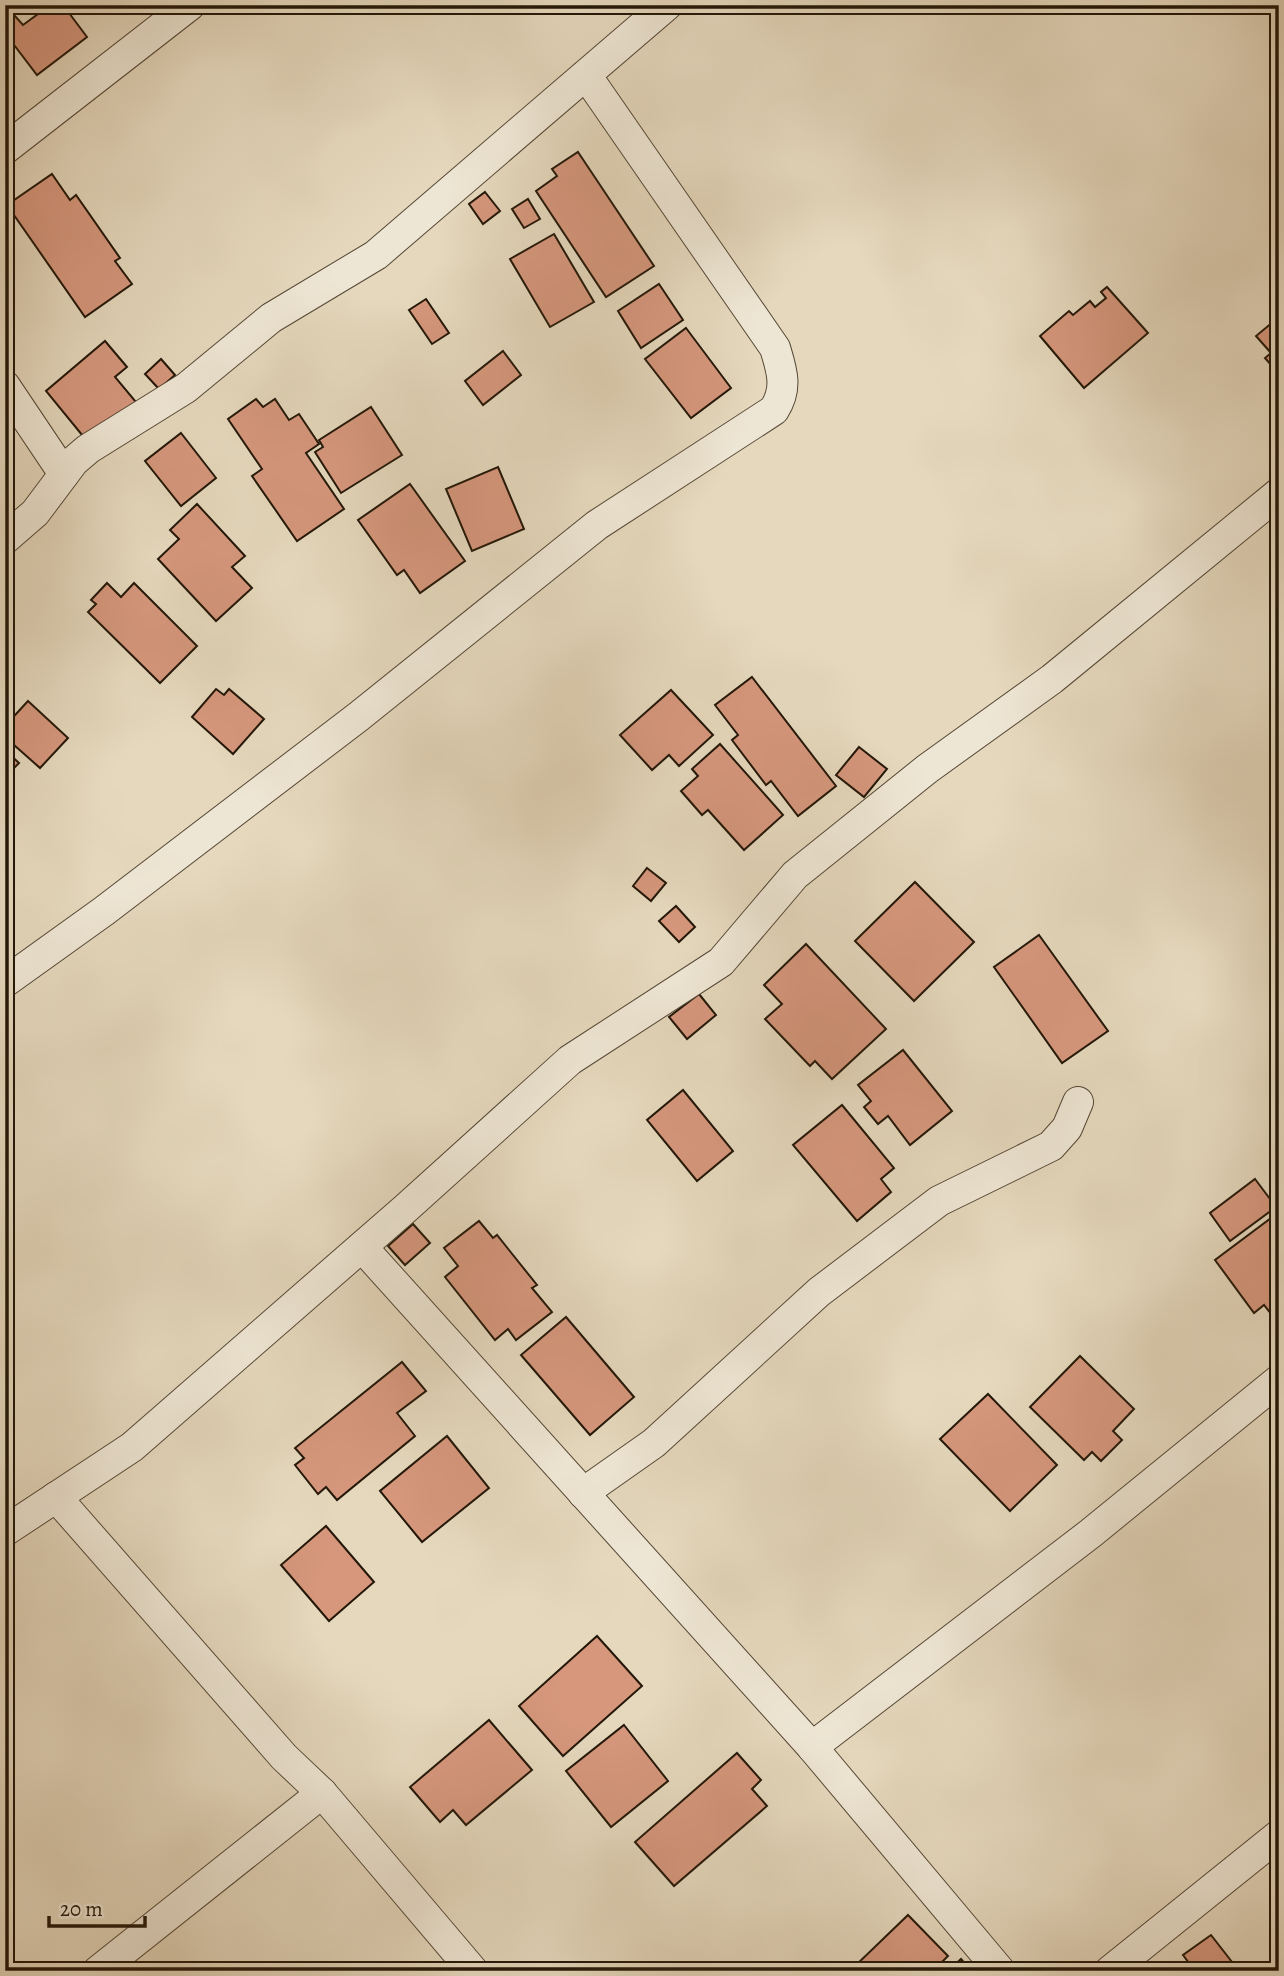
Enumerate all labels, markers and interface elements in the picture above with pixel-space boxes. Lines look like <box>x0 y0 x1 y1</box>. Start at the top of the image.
scale bar <box>49 1885 145 1929</box>
text: 20 m <box>60 1895 103 1923</box>

